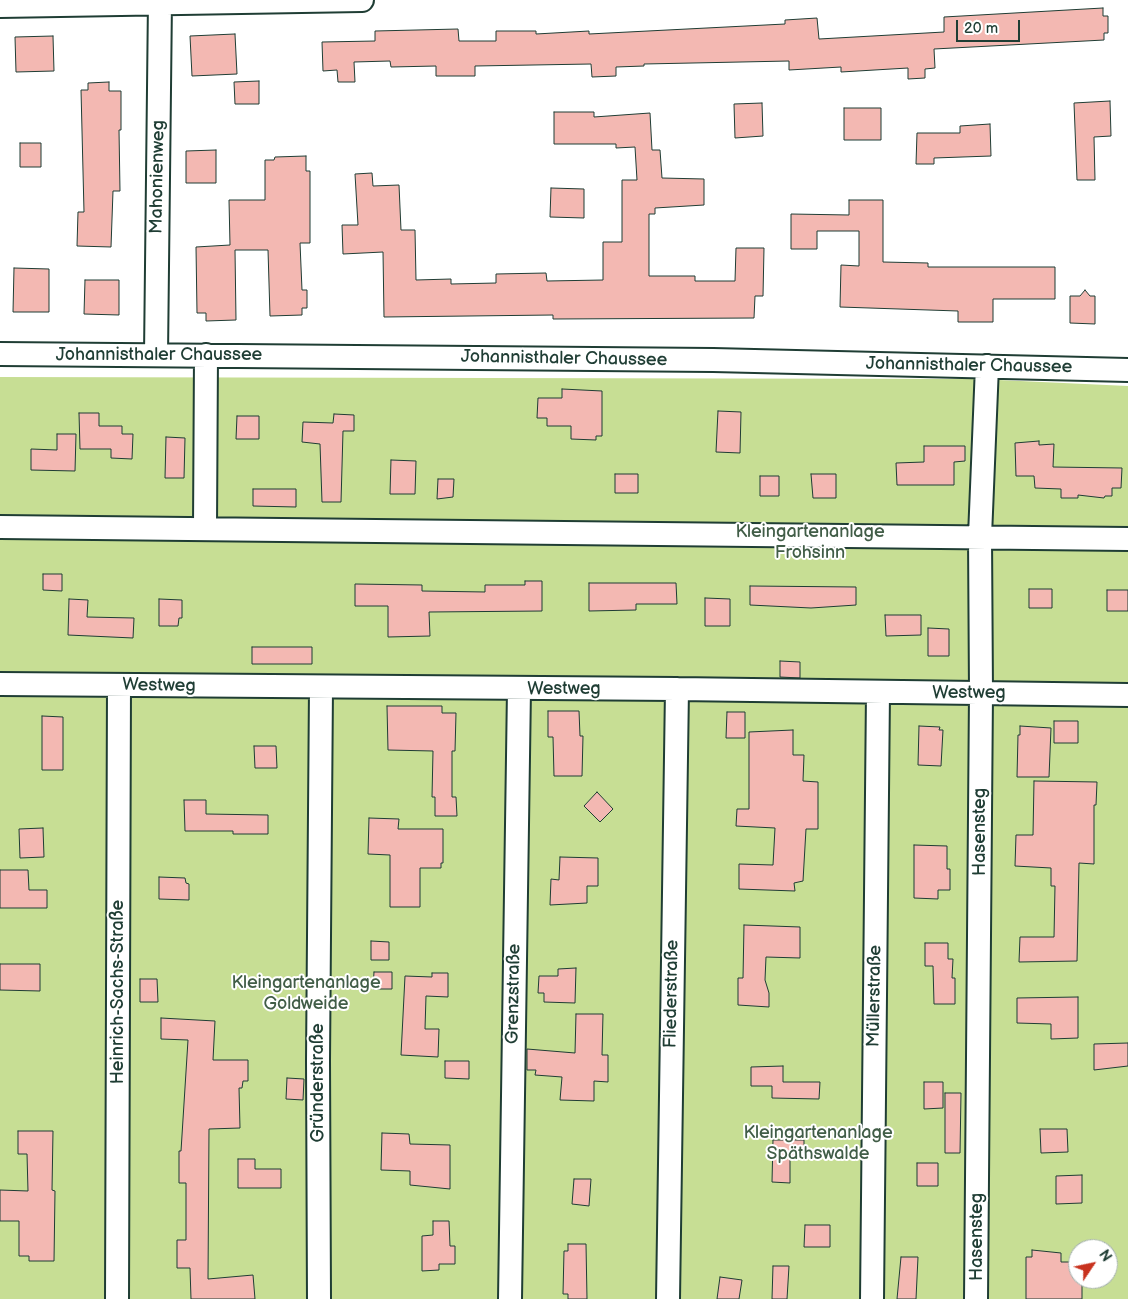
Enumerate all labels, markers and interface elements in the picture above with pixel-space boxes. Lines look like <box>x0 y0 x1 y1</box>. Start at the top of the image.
scale bar <box>958 10 1022 42</box>
text: 20 m <box>964 19 998 38</box>
street label: Mahonienweg <box>146 120 170 234</box>
street label: Johannisthaler Chaussee <box>56 344 262 366</box>
street label: Johannisthaler Chaussee <box>461 346 667 372</box>
street label: Johannisthaler Chaussee <box>866 353 1072 379</box>
park label: Kleingartenanlage Frohsinn <box>735 521 885 564</box>
street label: Westweg <box>122 675 196 697</box>
street label: Westweg <box>527 678 601 700</box>
street label: Westweg <box>932 682 1006 704</box>
street label: Hasensteg <box>969 788 991 876</box>
street label: Heinrich-Sachs-Straße <box>107 900 129 1084</box>
street label: Fliederstraße <box>660 940 684 1048</box>
street label: Grenzstraße <box>502 944 526 1044</box>
street label: Müllerstraße <box>863 945 887 1047</box>
park label: Kleingartenanlage Goldweide <box>231 972 381 1014</box>
street label: Gründerstraße <box>307 1023 329 1143</box>
park label: Kleingartenanlage Späthswalde <box>743 1122 893 1164</box>
street label: Hasensteg <box>966 1193 988 1281</box>
north arrow <box>1068 1239 1118 1289</box>
text: N <box>1095 1247 1115 1265</box>

